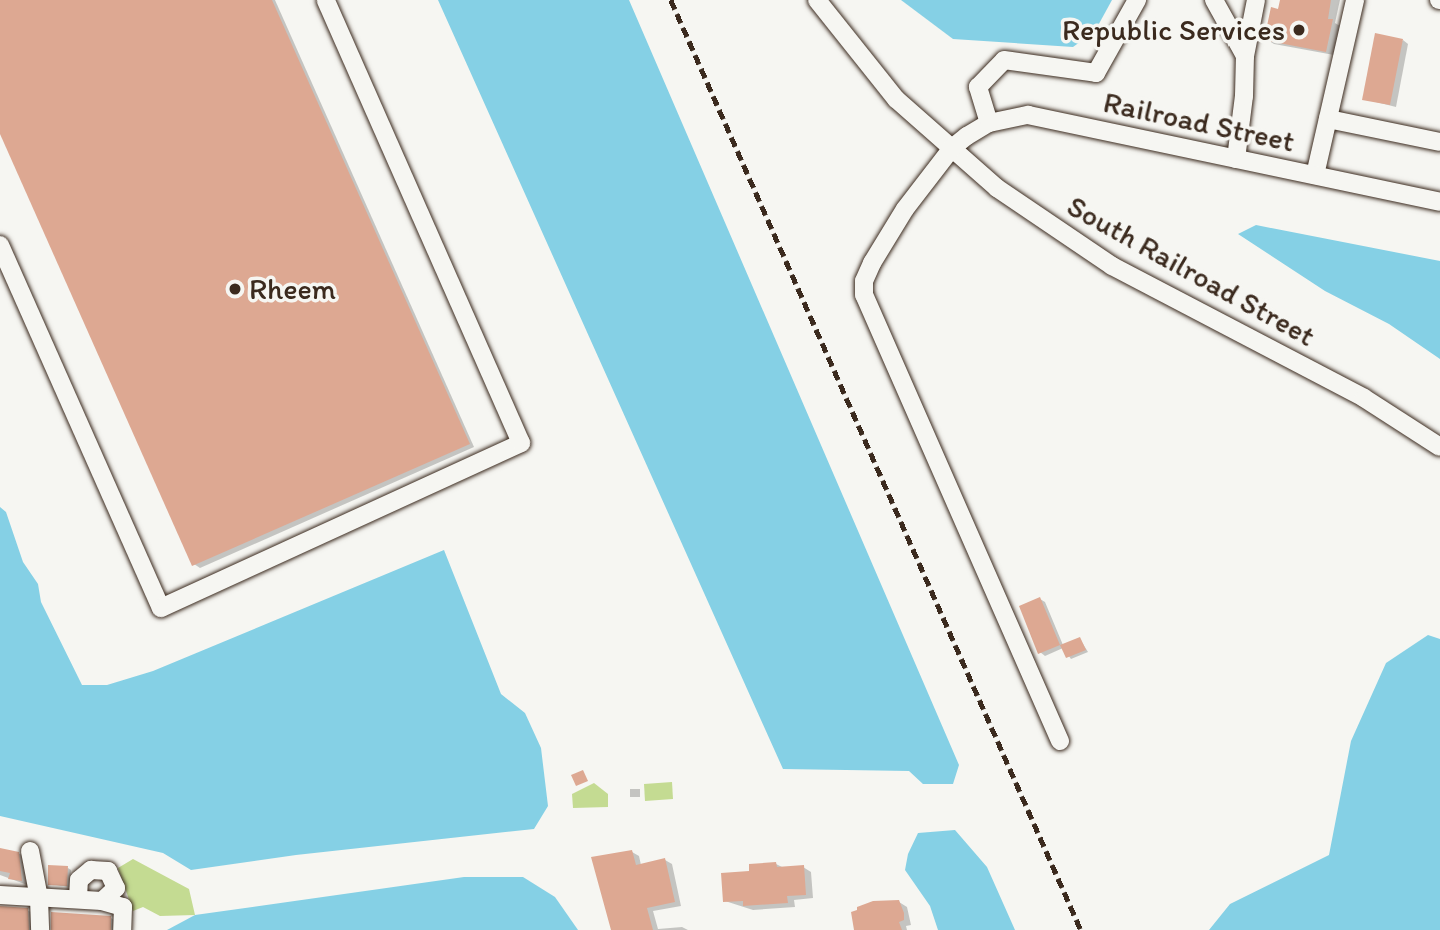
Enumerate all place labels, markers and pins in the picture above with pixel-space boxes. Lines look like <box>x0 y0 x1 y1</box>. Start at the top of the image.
place label: Republic Services <box>1061 12 1285 48</box>
marker: Republic Services <box>1291 22 1307 38</box>
place label: Rheem <box>249 271 336 307</box>
marker: Rheem <box>227 281 243 297</box>

